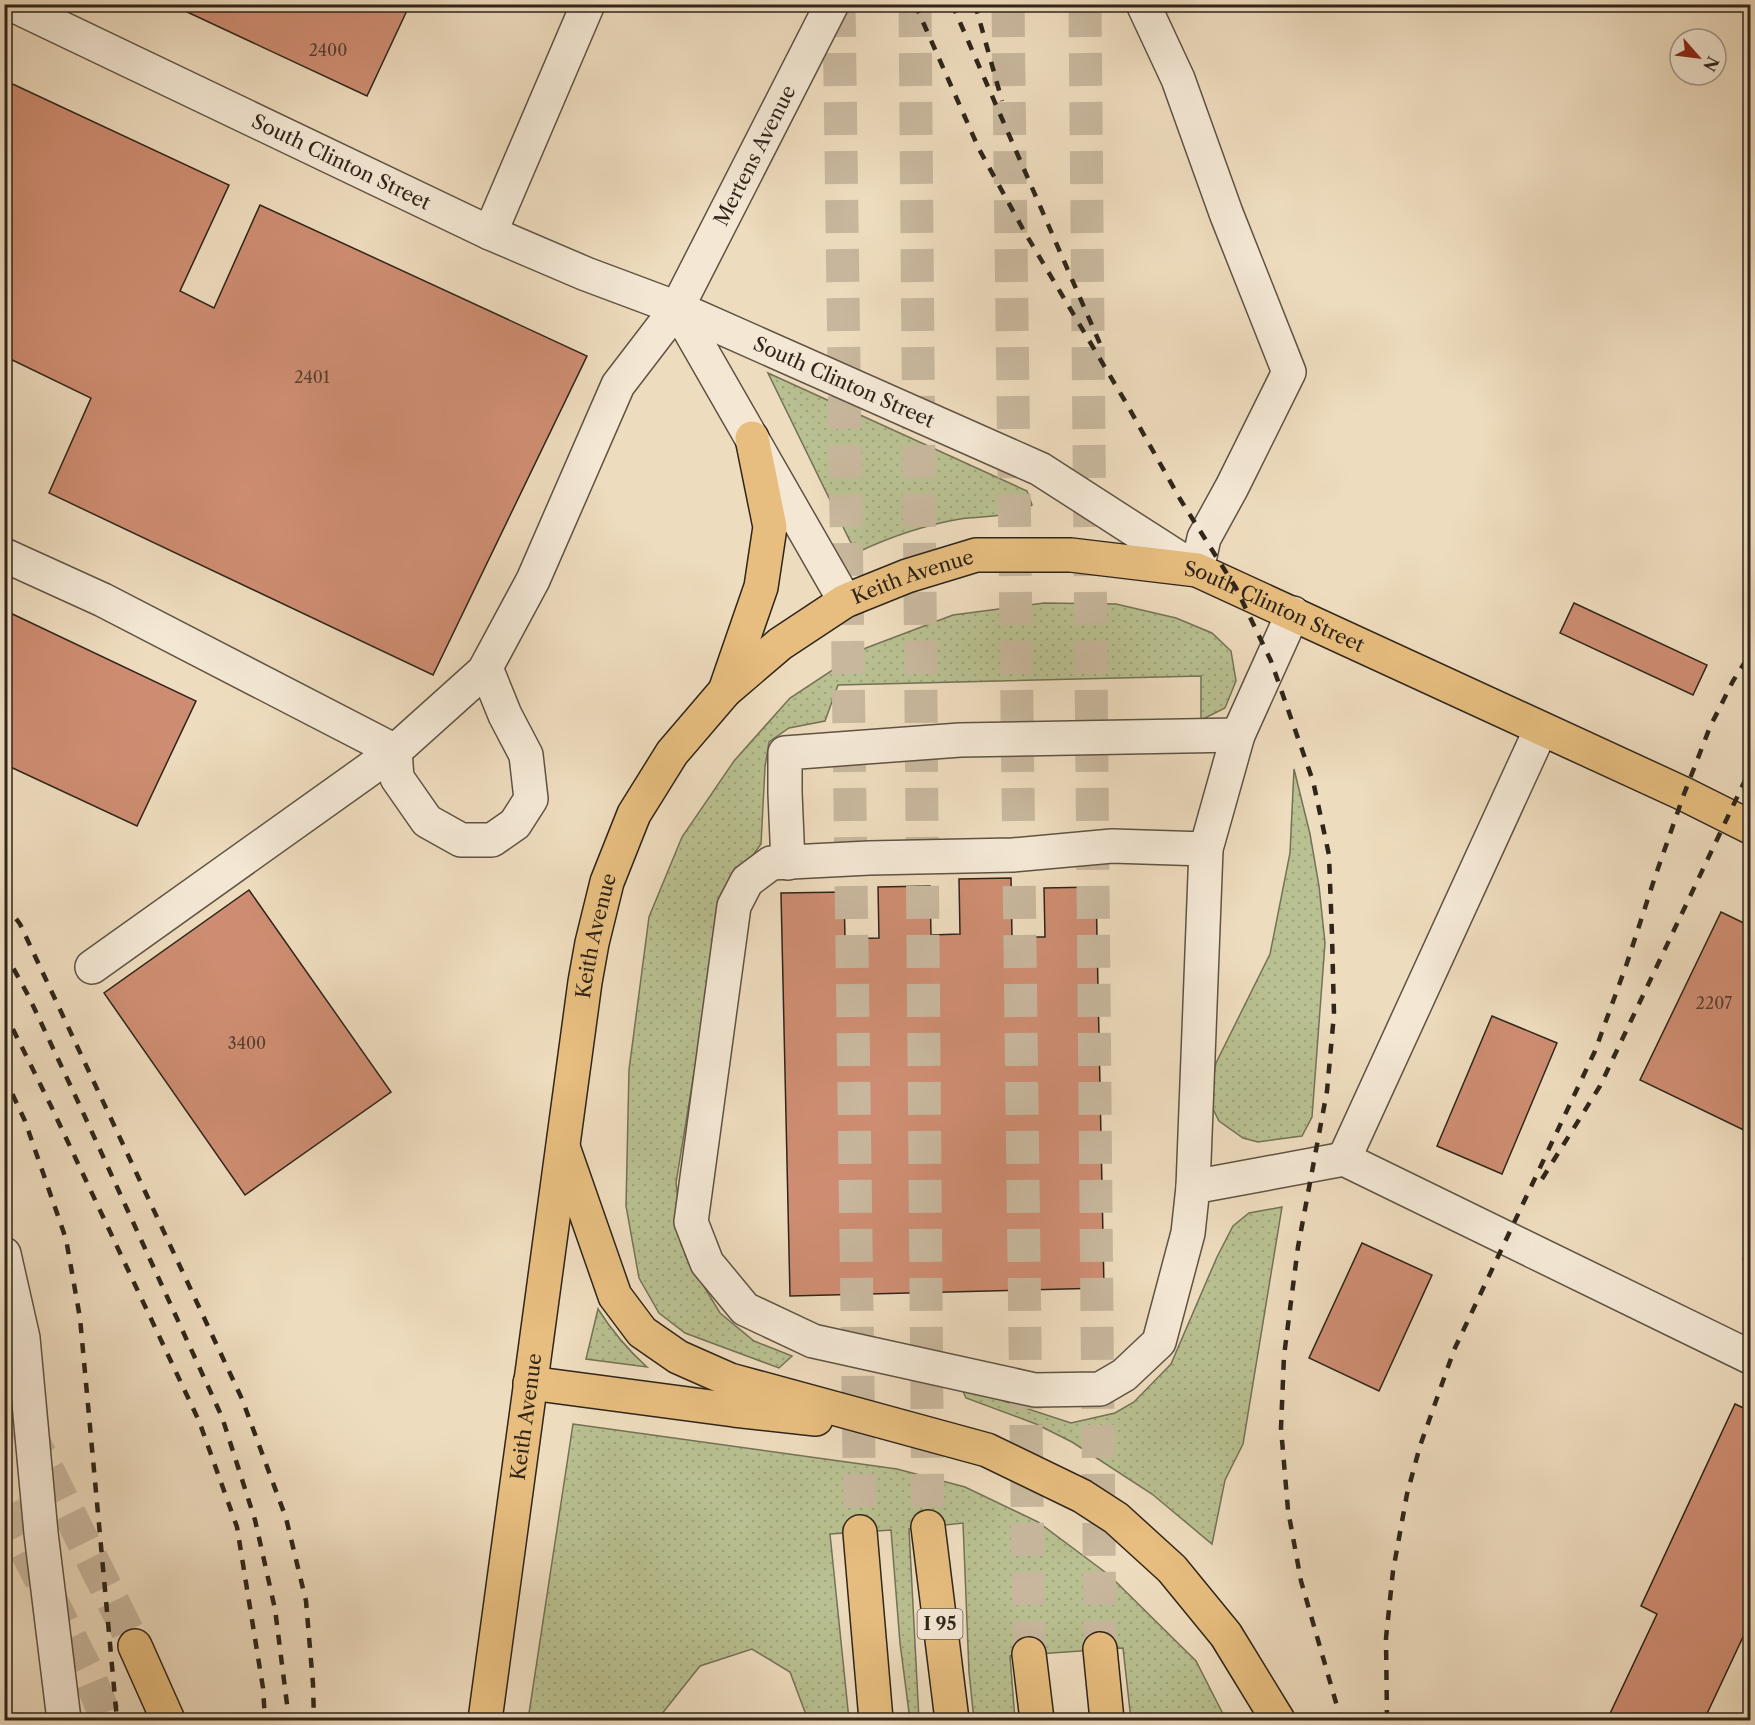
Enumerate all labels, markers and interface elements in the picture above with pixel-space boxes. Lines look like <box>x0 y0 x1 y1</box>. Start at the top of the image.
north arrow <box>1668 27 1728 87</box>
house number: 2400 <box>309 40 347 60</box>
text: N <box>1699 53 1723 75</box>
street label: Mertens Avenue <box>709 81 801 230</box>
street label: South Clinton Street <box>248 109 435 215</box>
street label: South Clinton Street <box>750 331 938 433</box>
house number: 2401 <box>294 367 330 387</box>
street label: Keith Avenue <box>848 544 976 609</box>
street label: South Clinton Street <box>1183 557 1368 657</box>
street label: Keith Avenue <box>571 870 621 1000</box>
house number: 2207 <box>1696 993 1732 1013</box>
house number: 3400 <box>228 1033 266 1053</box>
street label: Keith Avenue <box>506 1352 547 1482</box>
road number: I 95 <box>918 1609 962 1639</box>

